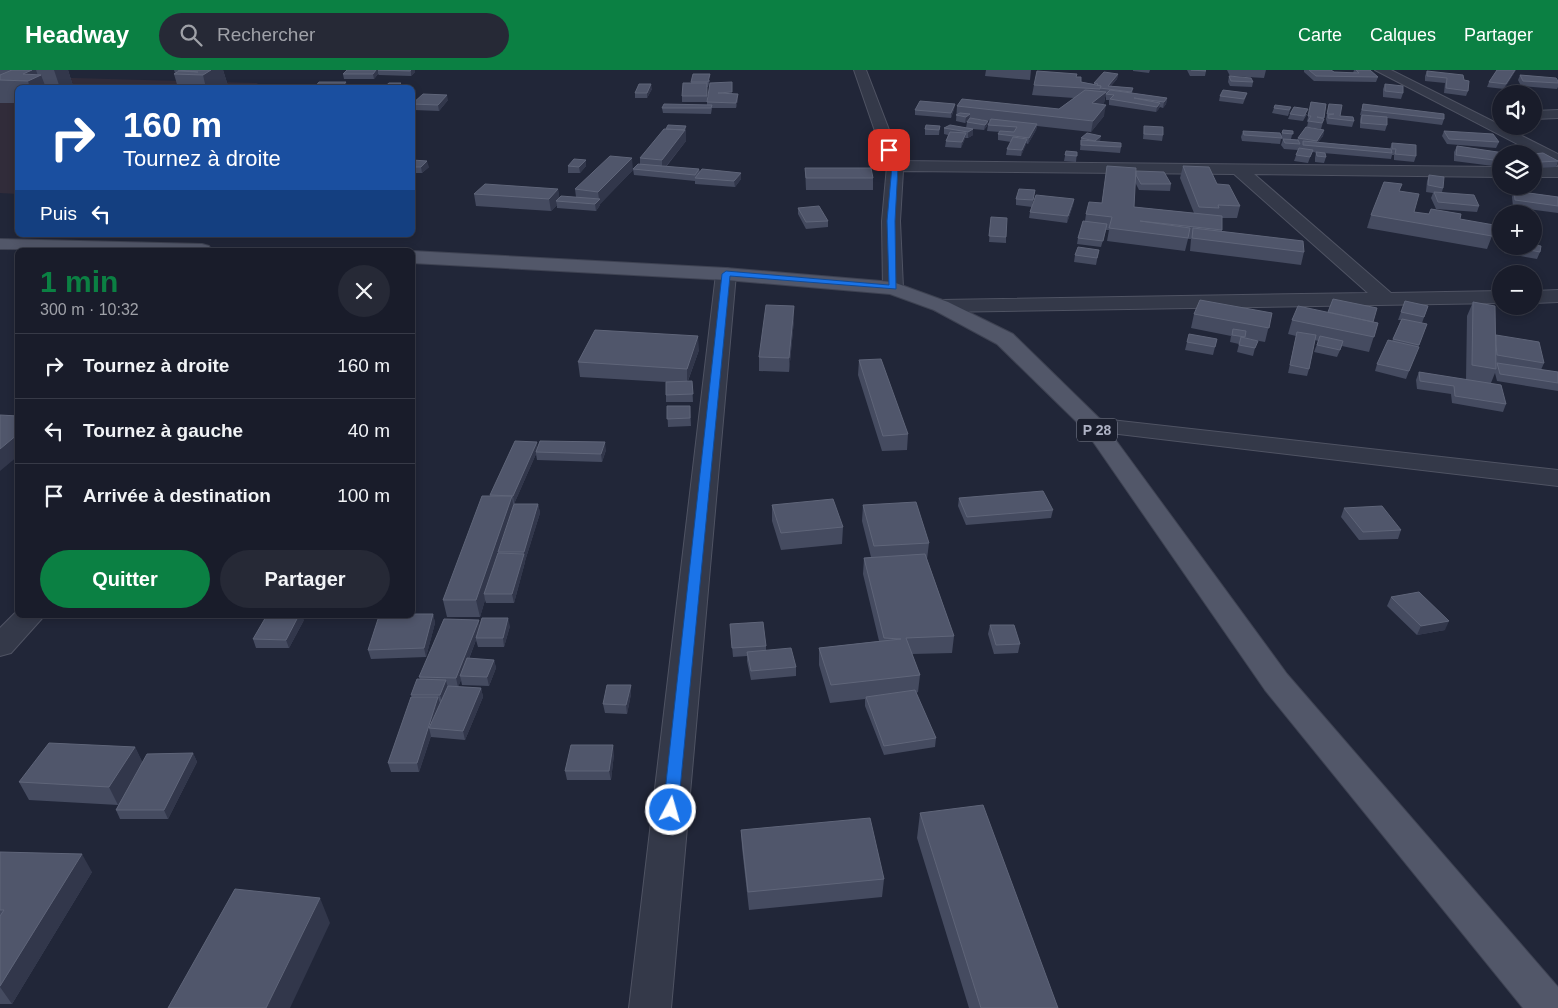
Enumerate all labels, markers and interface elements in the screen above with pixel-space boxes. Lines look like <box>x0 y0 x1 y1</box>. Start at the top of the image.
search box <box>159 13 509 58</box>
text: Headway <box>25 21 129 48</box>
icon: search <box>177 21 205 49</box>
text: Rechercher <box>217 24 315 45</box>
text: Carte <box>1298 25 1342 45</box>
text: Calques <box>1370 25 1436 45</box>
text: Partager <box>1464 25 1533 45</box>
map controls <box>1492 85 1542 315</box>
button: sound <box>1492 85 1542 135</box>
icon: right <box>40 105 105 170</box>
text: 160 m <box>123 105 222 144</box>
pin <box>868 129 910 171</box>
icon: arrive <box>875 136 903 164</box>
button: layers <box>1492 145 1542 195</box>
text: Tournez à droite <box>123 146 281 171</box>
icon: left <box>87 200 115 228</box>
text: Puis <box>40 203 77 224</box>
button: + <box>1492 205 1542 255</box>
text: 1 min <box>40 265 118 298</box>
button: close <box>338 265 390 317</box>
button: − <box>1492 265 1542 315</box>
text: 300 m · 10:32 <box>40 301 139 318</box>
icon: right <box>40 352 68 380</box>
text: Tournez à droite <box>83 355 229 376</box>
text: 160 m <box>337 355 390 376</box>
icon: left <box>40 417 68 445</box>
road number: P 28 <box>1077 418 1117 442</box>
text: Tournez à gauche <box>83 420 243 441</box>
text: 40 m <box>348 420 390 441</box>
icon: arrive <box>40 482 68 510</box>
text: Arrivée à destination <box>83 485 271 506</box>
text: 100 m <box>337 485 390 506</box>
button: Quitter <box>40 550 210 608</box>
button: Partager <box>220 550 390 608</box>
position arrow <box>644 783 696 835</box>

